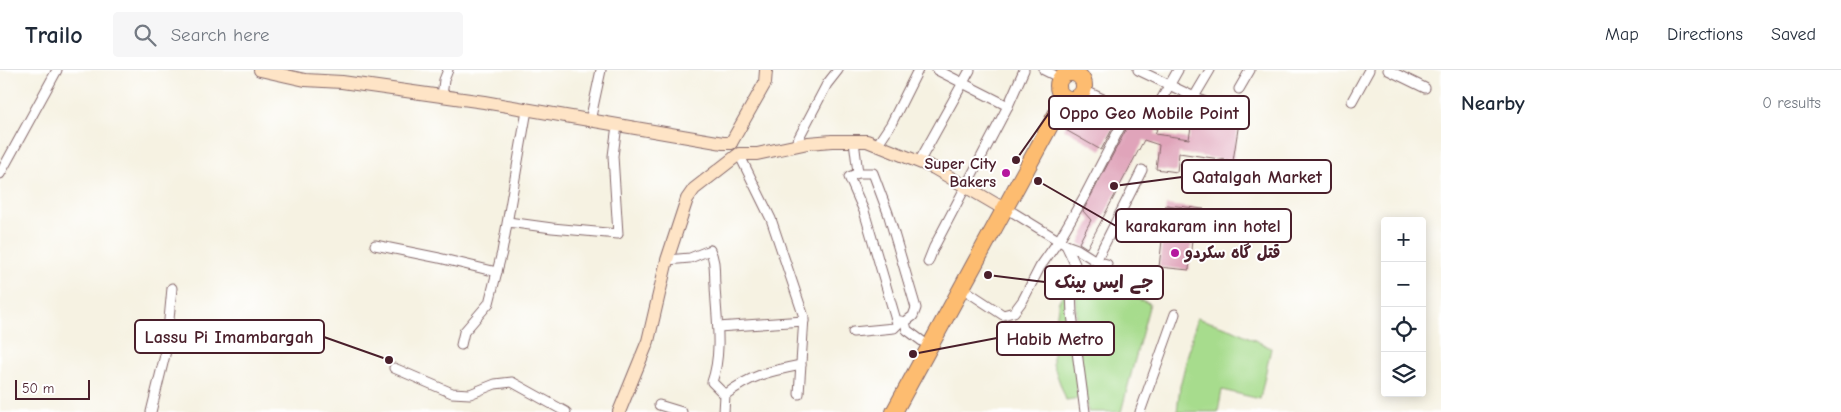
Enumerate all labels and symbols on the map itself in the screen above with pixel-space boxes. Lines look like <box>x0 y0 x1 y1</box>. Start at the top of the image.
callout: Oppo Geo Mobile Point <box>1049 96 1249 129</box>
text: Oppo Geo Mobile Point <box>1059 103 1240 124</box>
place label: Super City Bakers <box>925 155 997 191</box>
callout: Qatalgah Market <box>1182 160 1331 193</box>
marker: Super City Bakers <box>1000 167 1012 179</box>
text: Qatalgah Market <box>1192 167 1323 188</box>
callout: karakaram inn hotel <box>1116 209 1291 242</box>
text: karakaram inn hotel <box>1125 216 1281 237</box>
place label: قتل گاہ سکردو <box>1183 243 1280 263</box>
marker: قتل گاہ سکردو <box>1169 247 1181 259</box>
callout: جے ایس بینک <box>1045 266 1163 299</box>
text: جے ایس بینک <box>1055 272 1153 294</box>
callout: Lassu Pi Imambargah <box>135 320 324 353</box>
callout: Habib Metro <box>997 322 1114 355</box>
text: Lassu Pi Imambargah <box>144 327 314 348</box>
text: Habib Metro <box>1006 329 1104 350</box>
scale bar <box>15 377 90 400</box>

